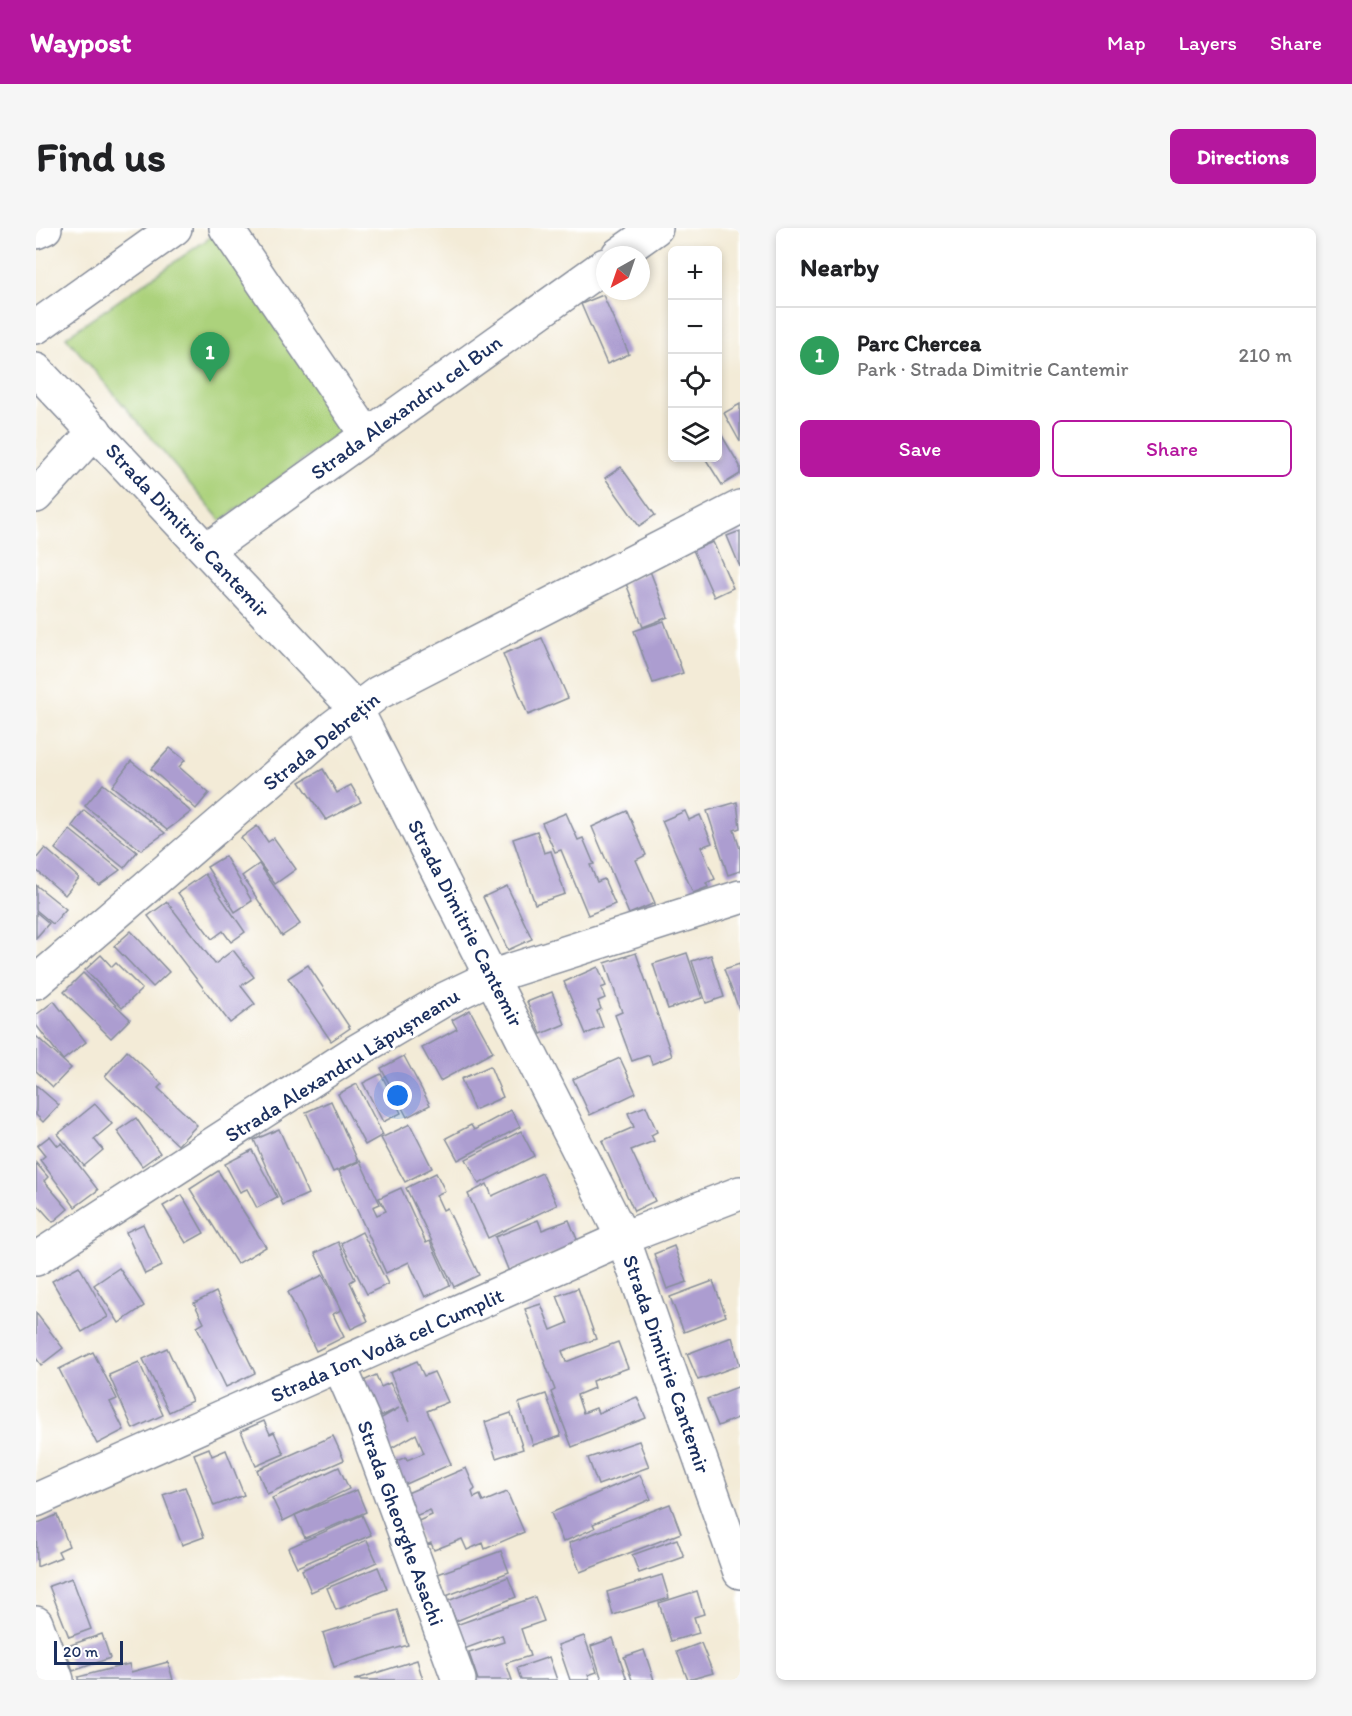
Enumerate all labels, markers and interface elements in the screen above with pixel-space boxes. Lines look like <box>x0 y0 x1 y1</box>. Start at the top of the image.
text: Waypost <box>30 25 132 59</box>
text: Map <box>1107 30 1146 55</box>
text: Layers <box>1179 30 1237 55</box>
text: Share <box>1270 30 1322 55</box>
button: Directions <box>1170 129 1316 184</box>
text: Find us <box>36 131 166 182</box>
north arrow <box>596 246 650 300</box>
map controls <box>668 246 722 462</box>
button: + <box>668 246 722 300</box>
text: Nearby <box>800 251 879 283</box>
button: − <box>668 300 722 354</box>
street label: Strada Alexandru cel Bun <box>306 329 506 485</box>
text: Parc Chercea <box>857 330 981 357</box>
pin: 1 <box>190 332 230 382</box>
text: 1 <box>815 343 824 367</box>
text: 210 m <box>1239 343 1292 367</box>
button: locate <box>668 354 722 408</box>
text: Park · Strada Dimitrie Cantemir <box>857 357 1128 381</box>
button: layers <box>668 408 722 462</box>
button: Save <box>800 420 1040 477</box>
button: Share <box>1052 420 1292 477</box>
street label: Strada Dimitrie Cantemir <box>101 438 276 623</box>
street label: Strada Debrețin <box>258 686 385 796</box>
street label: Strada Dimitrie Cantemir <box>403 815 529 1031</box>
street label: Strada Alexandru Lăpușneanu <box>220 982 464 1148</box>
your location <box>383 1081 412 1110</box>
street label: Strada Dimitrie Cantemir <box>618 1252 716 1477</box>
street label: Strada Ion Vodă cel Cumplit <box>267 1282 507 1408</box>
street label: Strada Gheorghe Asachi <box>352 1417 450 1629</box>
scale bar <box>54 1638 123 1666</box>
text: 20 m <box>63 1642 98 1661</box>

